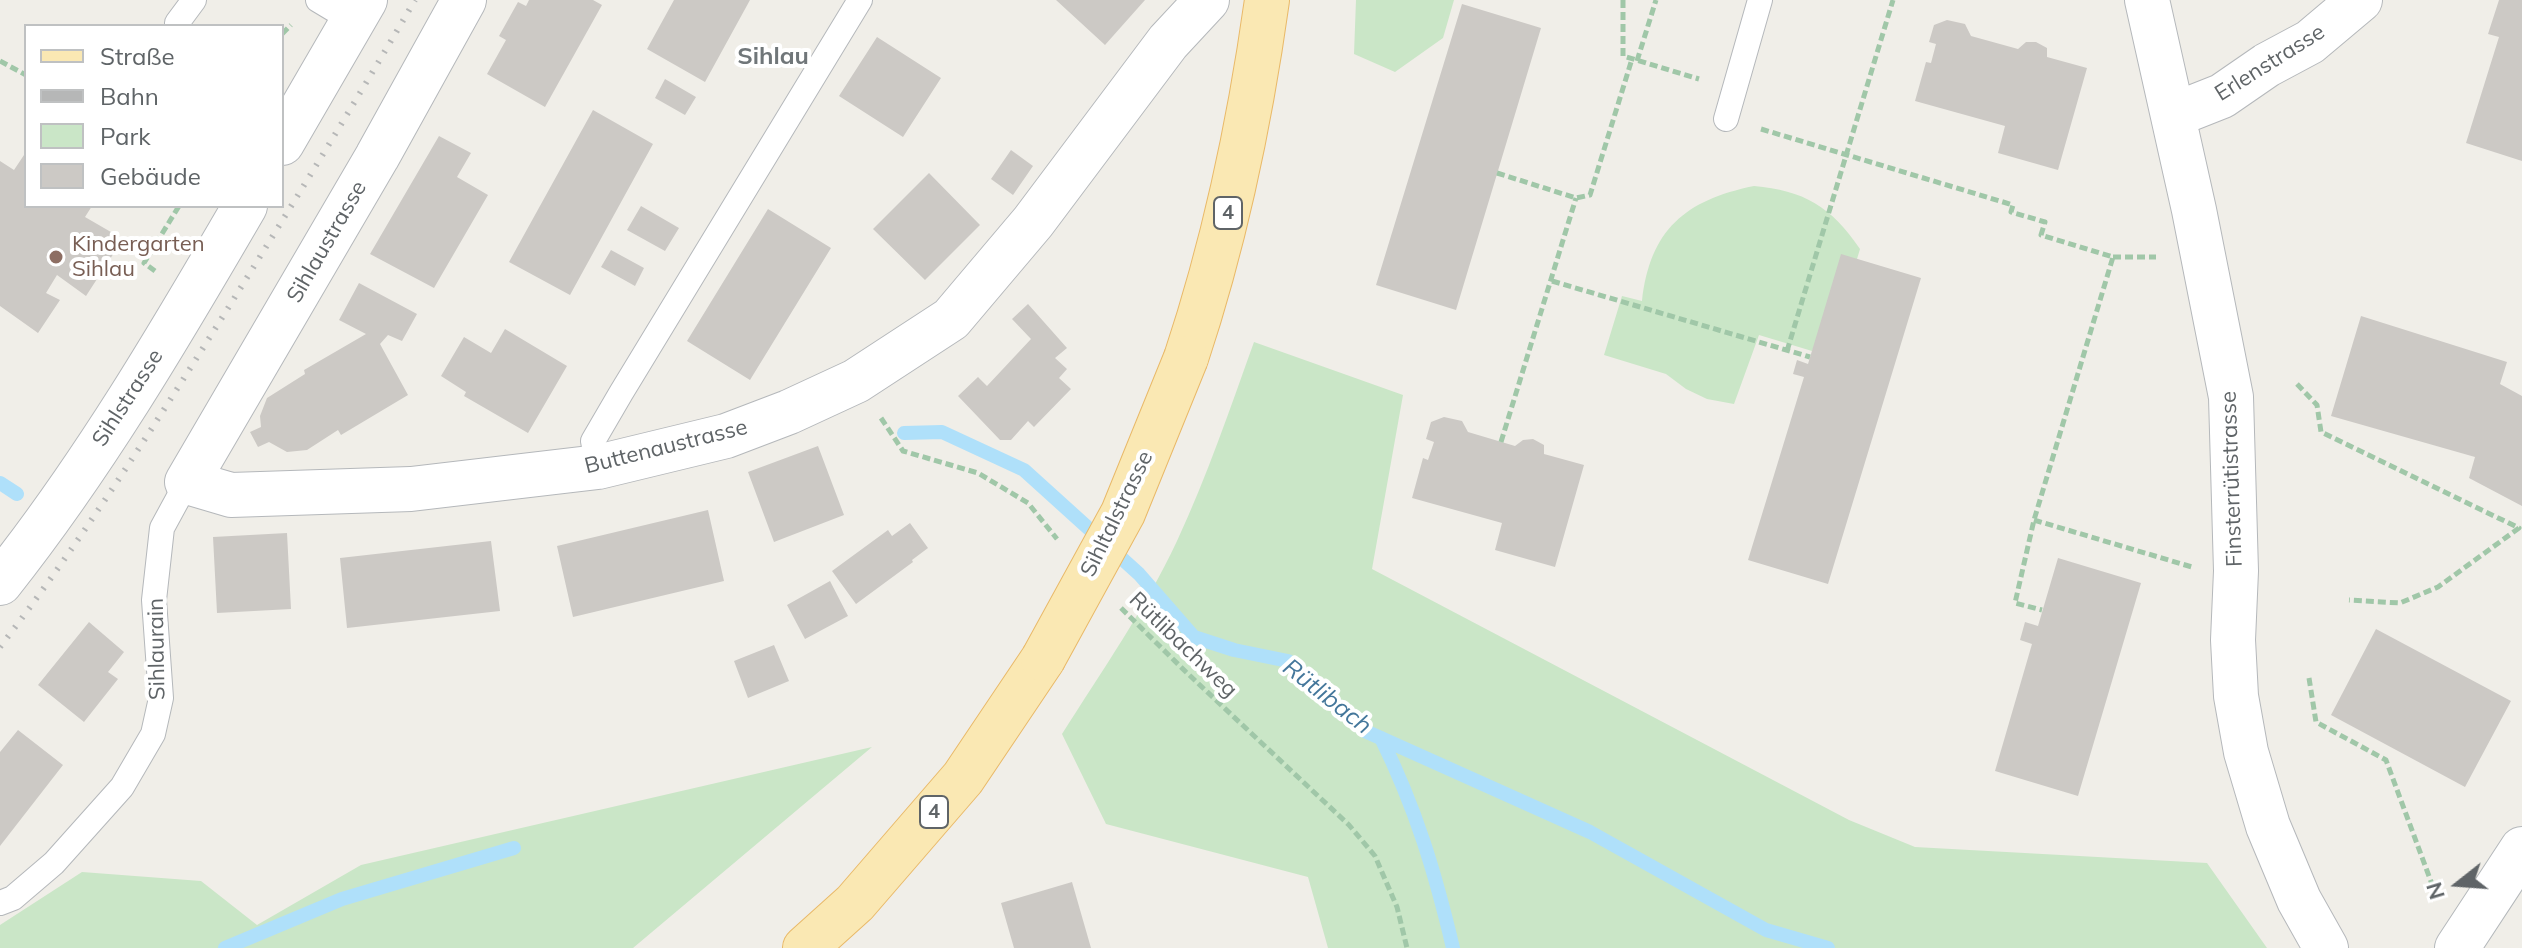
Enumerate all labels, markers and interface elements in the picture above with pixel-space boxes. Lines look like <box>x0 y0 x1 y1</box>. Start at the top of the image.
street label: Erlenstrasse <box>2210 19 2330 107</box>
legend <box>24 24 284 208</box>
text: Straße <box>100 41 175 71</box>
district label: Sihlau <box>737 43 809 71</box>
text: Bahn <box>100 81 159 111</box>
text: Park <box>100 121 151 151</box>
text: Gebäude <box>100 161 201 191</box>
street label: Sihlaustrasse <box>281 176 373 308</box>
road number: 4 <box>1214 197 1242 229</box>
place label: Kindergarten Sihlau <box>72 231 205 282</box>
marker: Kindergarten Sihlau <box>47 248 65 266</box>
street label: Sihlstrasse <box>87 344 169 452</box>
street label: Finsterrütistrasse <box>2216 391 2248 567</box>
street label: Buttenaustrasse <box>582 414 750 480</box>
street label: Sihltalstrasse <box>1075 447 1159 581</box>
street label: Rütlibachweg <box>1123 587 1243 703</box>
street label: Sihlaurain <box>143 598 171 700</box>
water label: Rütlibach <box>1277 653 1377 741</box>
road number: 4 <box>920 796 948 828</box>
north arrow <box>2418 844 2498 924</box>
text: N <box>2419 879 2451 903</box>

